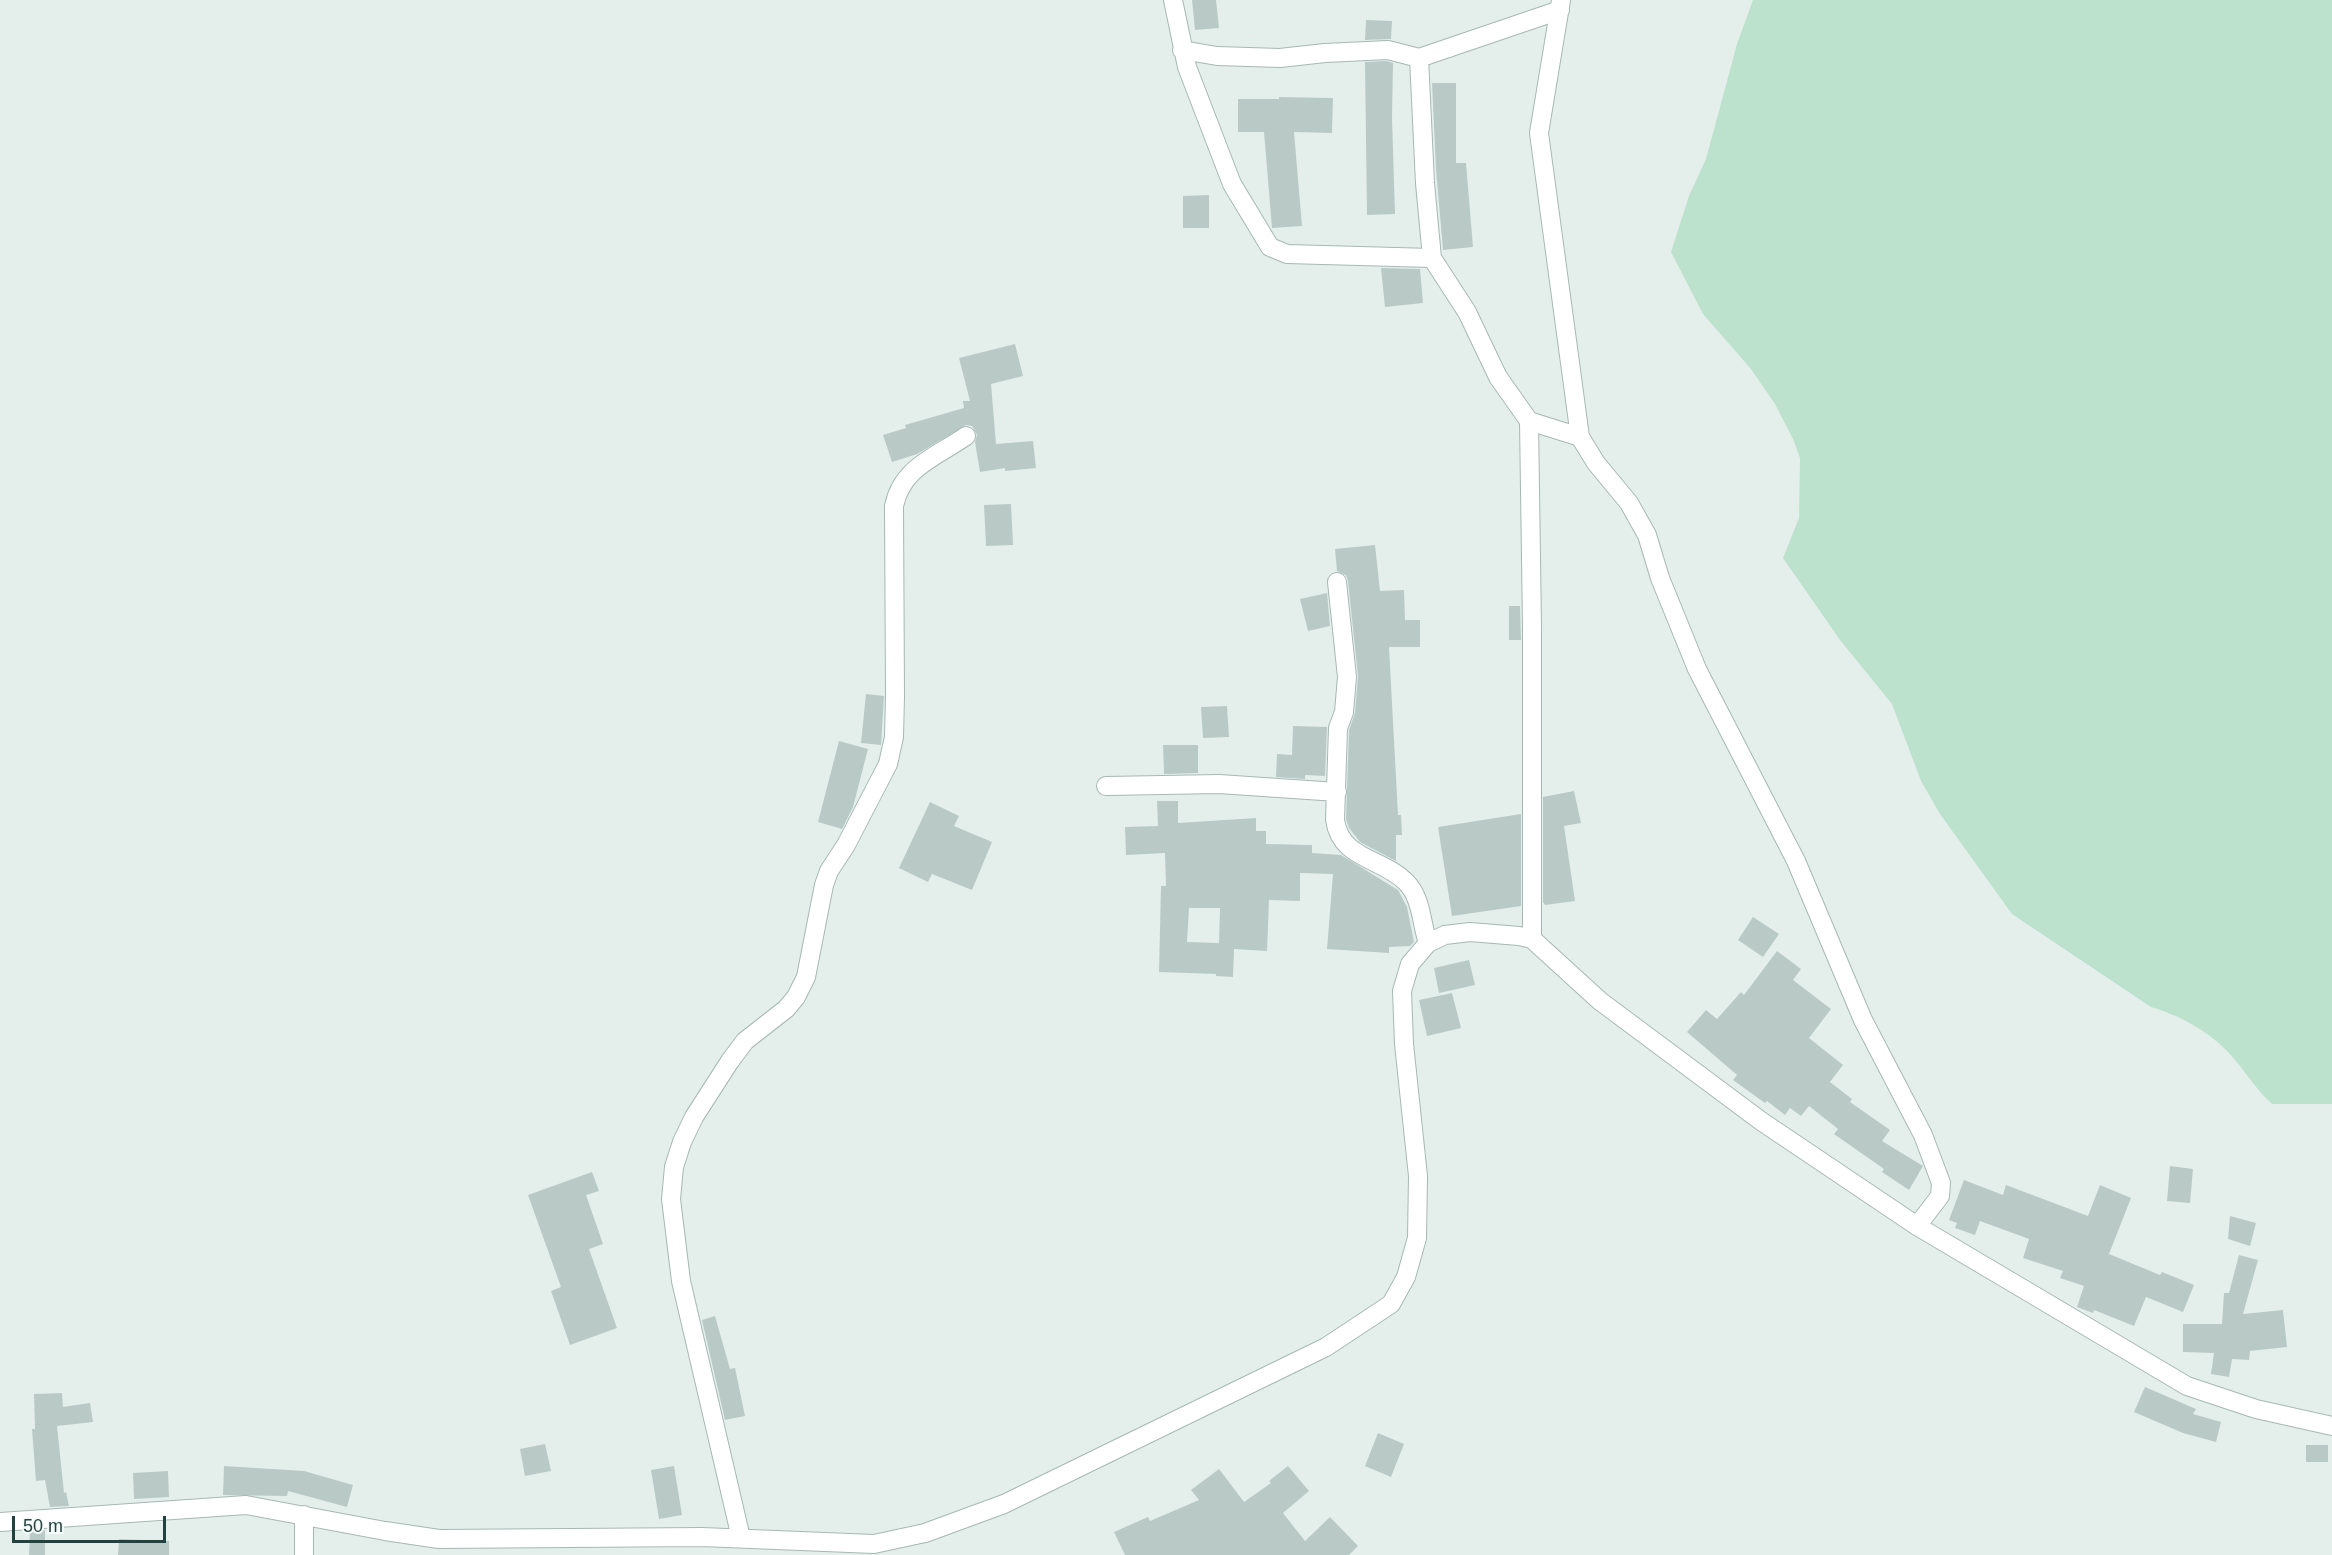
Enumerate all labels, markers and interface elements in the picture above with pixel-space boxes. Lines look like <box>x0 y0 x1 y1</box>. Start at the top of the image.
scale bar <box>15 1504 170 1542</box>
text: 50 m <box>23 1516 63 1536</box>

